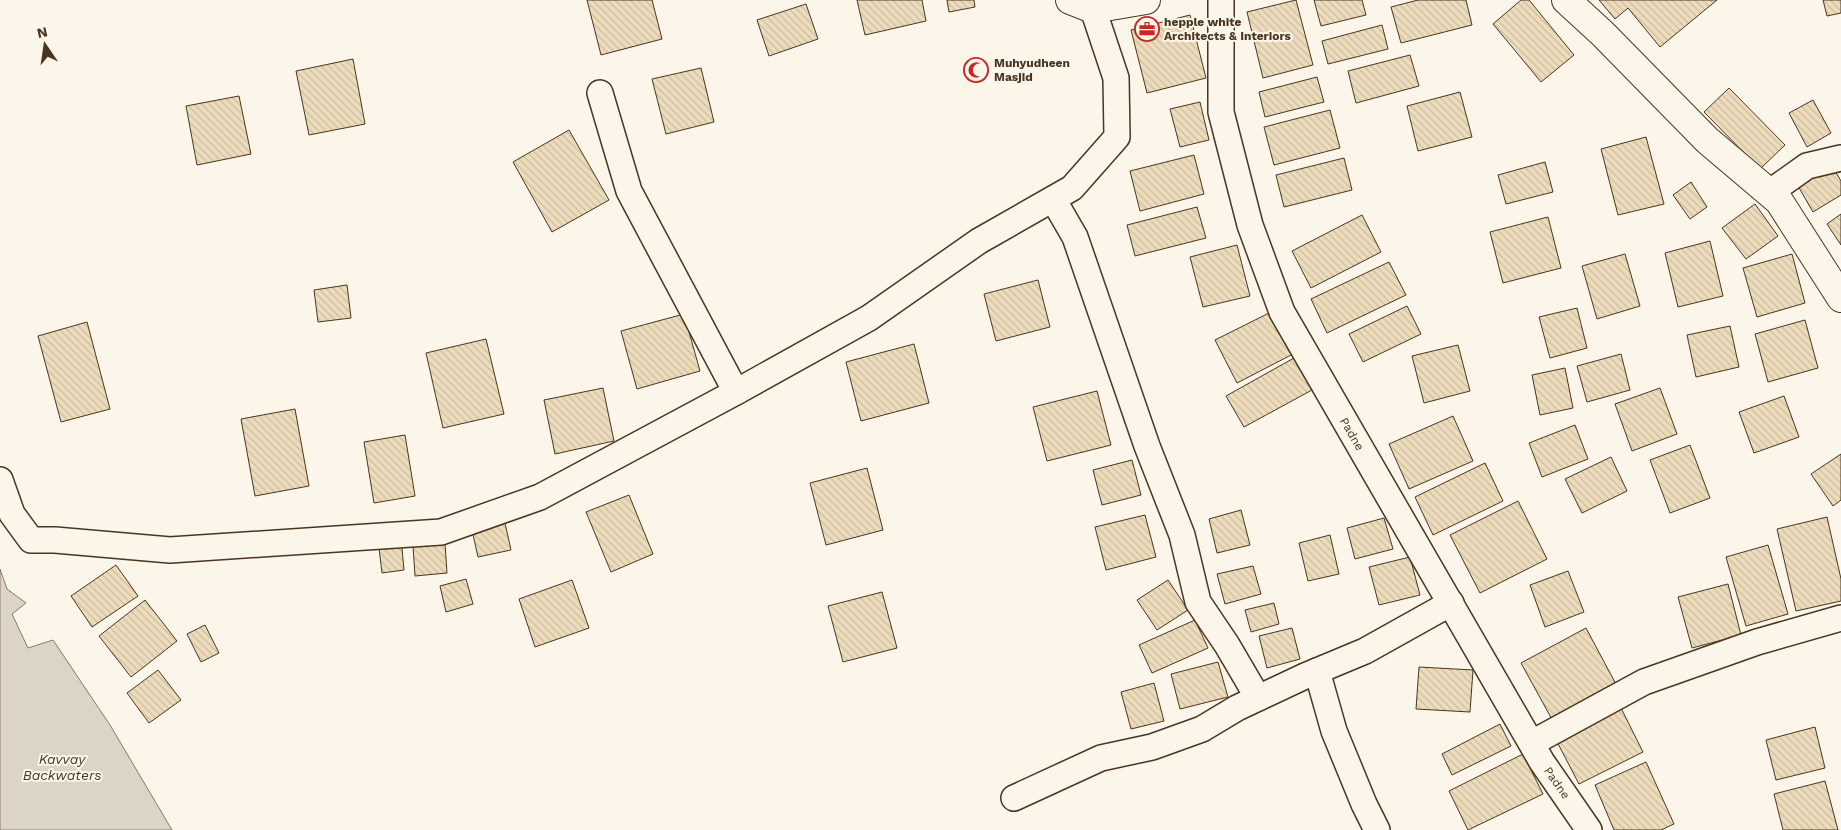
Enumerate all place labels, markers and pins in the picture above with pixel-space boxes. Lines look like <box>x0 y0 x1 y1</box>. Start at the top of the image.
place label: hepple white Architects & Interiors <box>1164 15 1291 43</box>
office icon: hepple white Architects & Interiors <box>1134 16 1160 42</box>
place label: Muhyudheen Masjid <box>994 56 1070 84</box>
mosque icon: Muhyudheen Masjid <box>963 57 989 83</box>

